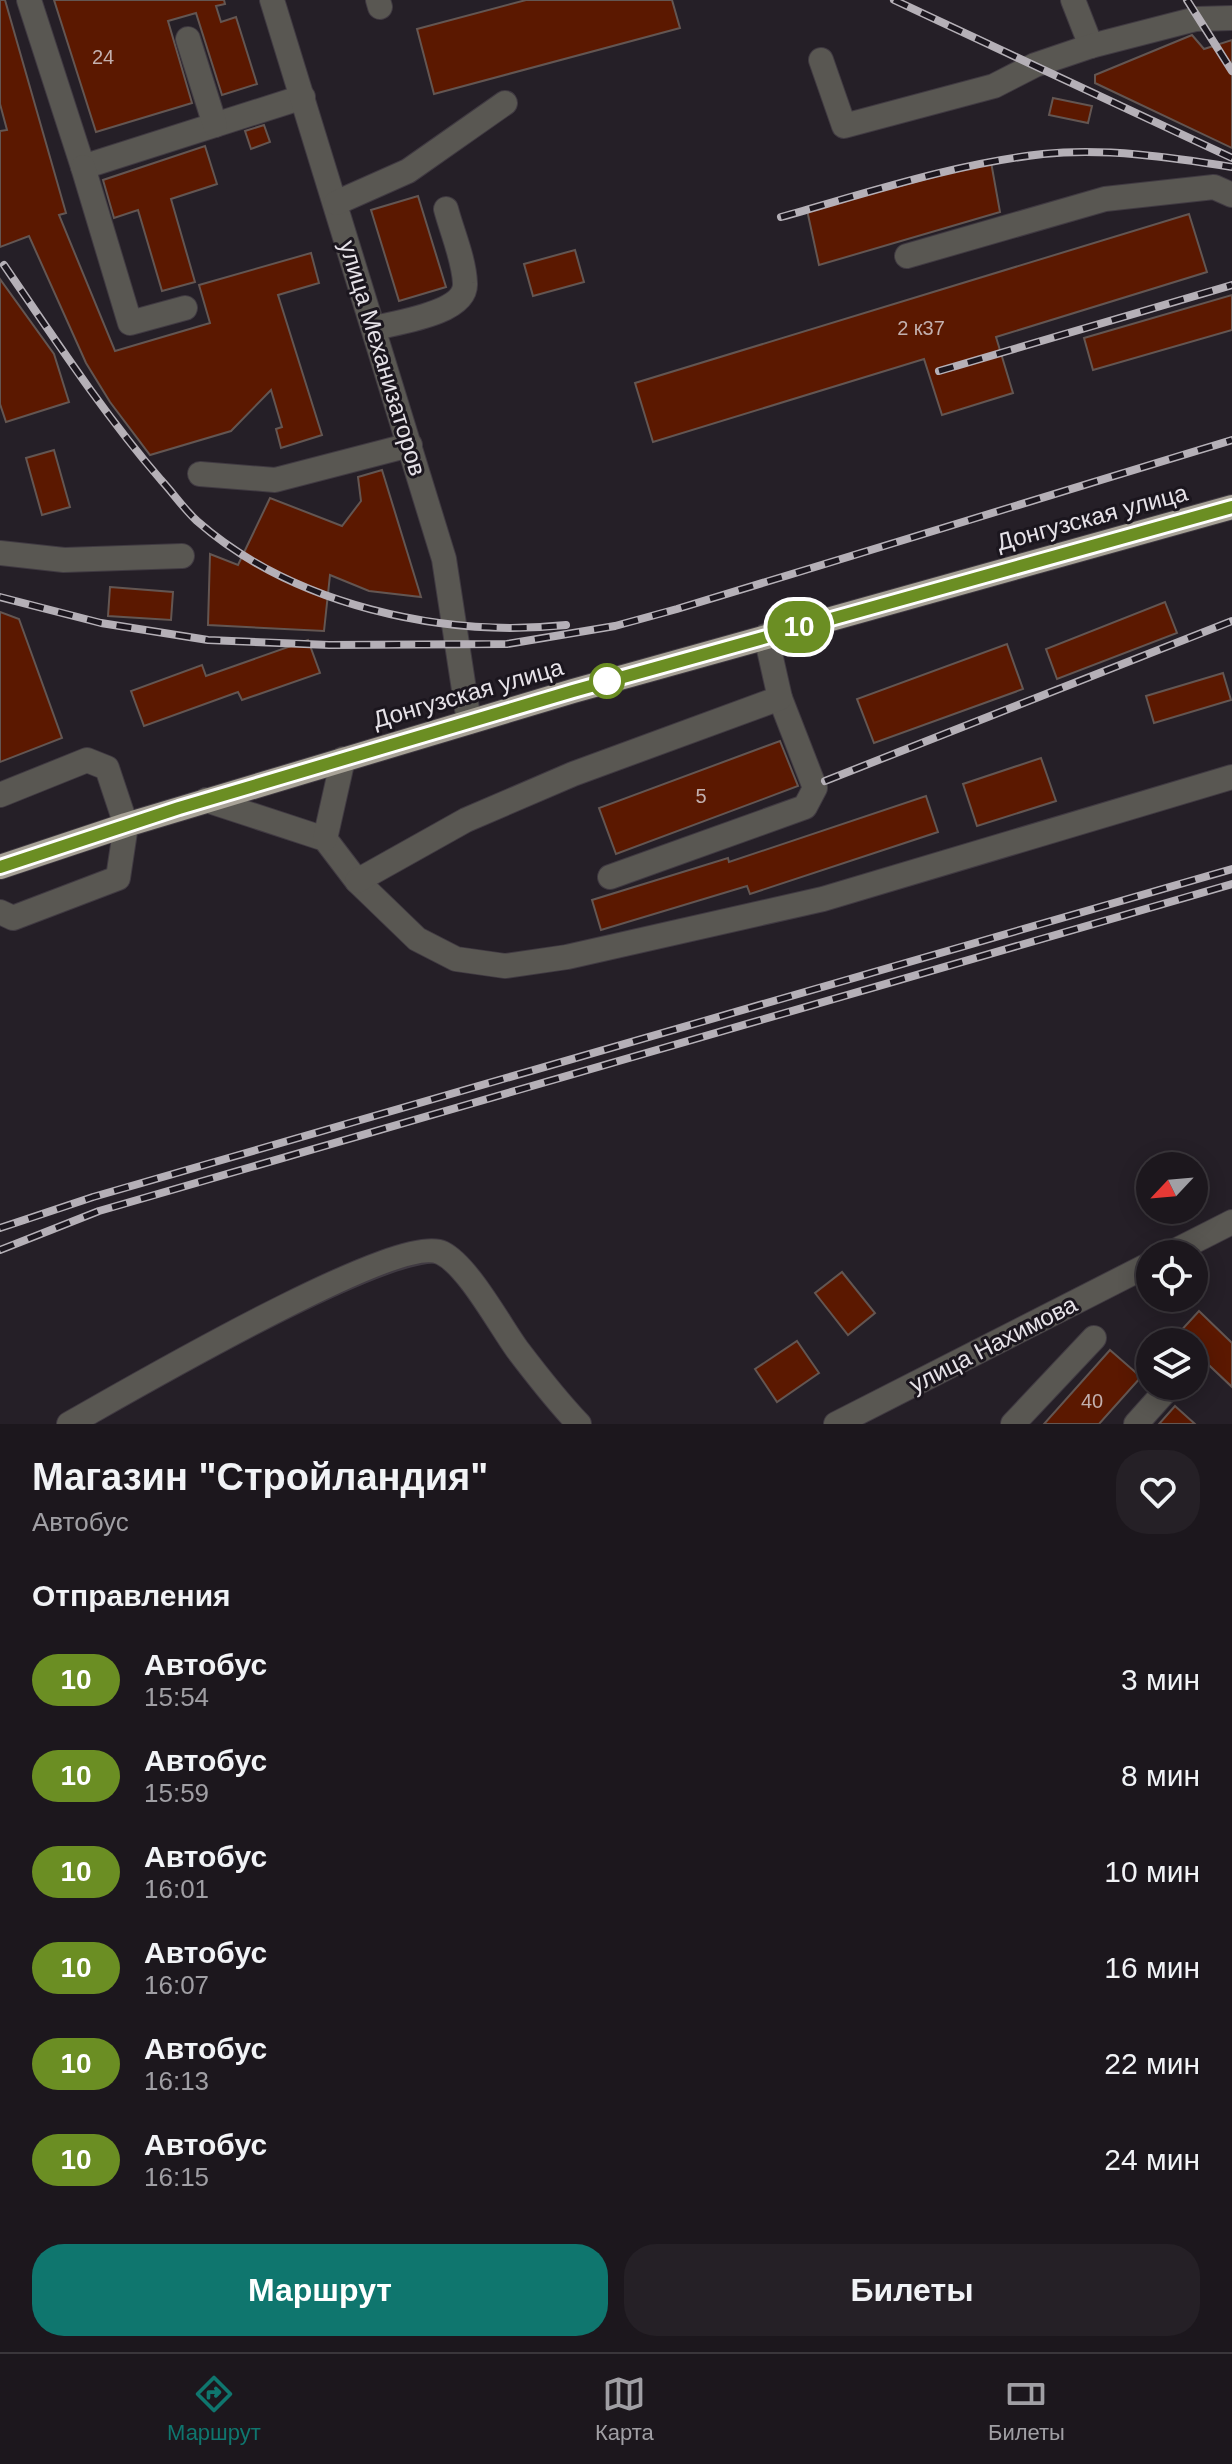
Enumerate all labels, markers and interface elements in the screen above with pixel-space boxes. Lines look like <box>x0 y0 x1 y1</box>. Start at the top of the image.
house number: 24 <box>92 46 114 68</box>
street label: улица Механизаторов <box>334 237 432 479</box>
house number: 2 к37 <box>897 317 945 339</box>
street label: Донгузская улица <box>994 478 1191 555</box>
line badge: 10 <box>763 601 835 653</box>
text: 10 <box>783 611 815 642</box>
street label: Донгузская улица <box>370 653 567 733</box>
unlabelled marker <box>590 664 624 698</box>
house number: 5 <box>695 785 707 807</box>
north arrow <box>1136 1152 1208 1224</box>
map controls <box>1136 1152 1208 1400</box>
button: locate <box>1136 1240 1208 1312</box>
street label: улица Нахимова <box>905 1290 1082 1398</box>
button: layers <box>1136 1328 1208 1400</box>
house number: 40 <box>1081 1390 1103 1412</box>
button: heart <box>1116 1450 1200 1534</box>
text: Магазин "Стройландия" <box>32 1456 488 1498</box>
text: Автобус <box>32 1507 129 1537</box>
text: Отправления <box>32 1579 231 1612</box>
text: Автобус <box>144 1648 267 1681</box>
text: 3 мин <box>1121 1663 1200 1696</box>
text: 10 <box>60 1664 92 1695</box>
text: 15:54 <box>144 1682 209 1712</box>
text: Автобус <box>144 1744 267 1777</box>
text: 8 мин <box>1121 1759 1200 1792</box>
text: 10 <box>60 1760 92 1791</box>
text: 15:59 <box>144 1778 209 1808</box>
text: Автобус <box>144 1840 267 1873</box>
text: 10 мин <box>1104 1855 1200 1888</box>
text: 10 <box>60 1856 92 1887</box>
text: 16:01 <box>144 1874 209 1904</box>
text: Автобус <box>144 1936 267 1969</box>
text: 16 мин <box>1104 1951 1200 1984</box>
text: 10 <box>60 1952 92 1983</box>
text: 16:07 <box>144 1970 209 2000</box>
text: Автобус <box>144 2032 267 2065</box>
text: 22 мин <box>1104 2047 1200 2080</box>
text: 10 <box>60 2048 92 2079</box>
text: 16:13 <box>144 2066 209 2096</box>
text: Автобус <box>144 2128 267 2161</box>
text: 24 мин <box>1104 2143 1200 2176</box>
text: 10 <box>60 2144 92 2175</box>
text: 16:15 <box>144 2162 209 2192</box>
button: Маршрут <box>32 2244 608 2336</box>
button: Билеты <box>624 2244 1200 2336</box>
tab: Маршрут <box>167 2372 261 2446</box>
tab: Карта <box>595 2372 654 2446</box>
tab: Билеты <box>988 2372 1065 2446</box>

